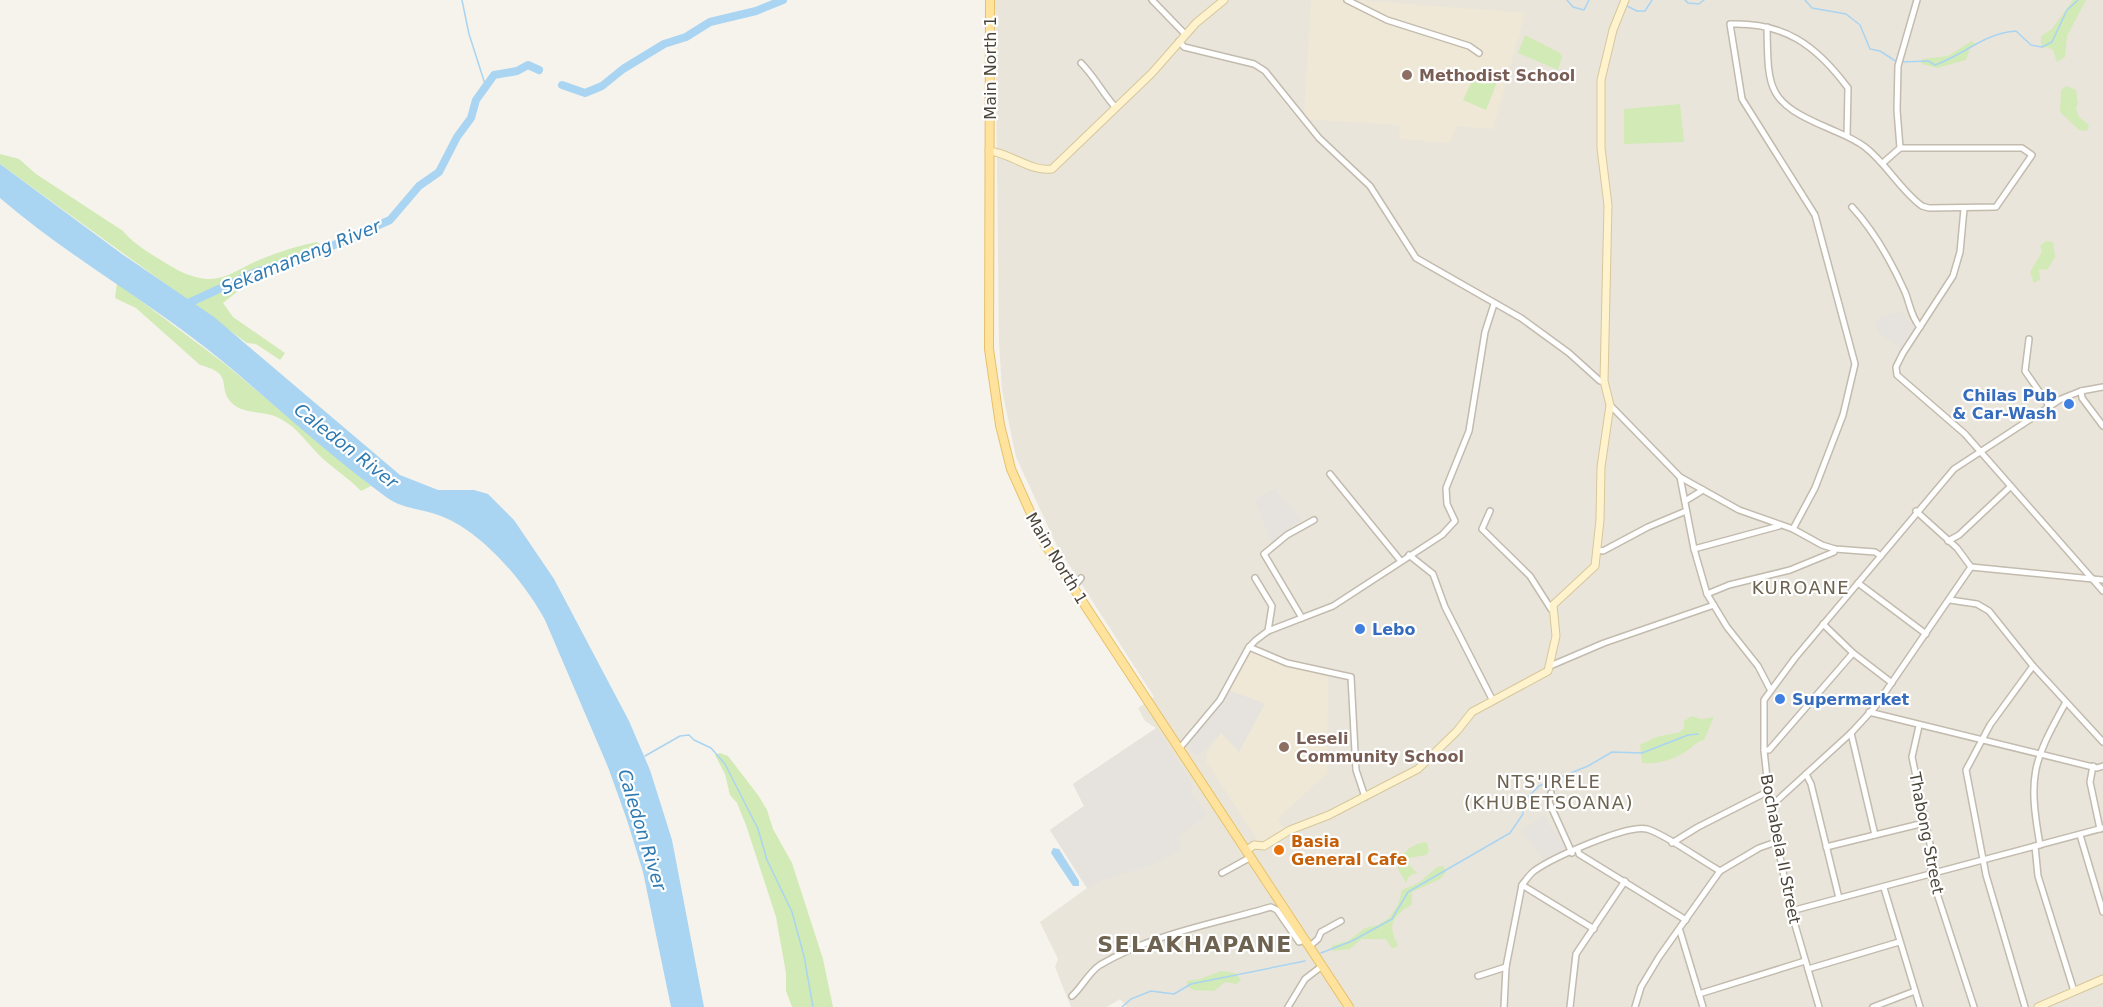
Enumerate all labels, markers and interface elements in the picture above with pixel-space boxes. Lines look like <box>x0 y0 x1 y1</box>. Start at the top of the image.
street label: Main North 1 <box>981 16 1000 120</box>
place label: Methodist School <box>1419 66 1575 85</box>
marker: Methodist School <box>1400 68 1414 82</box>
water label: Sekamaneng River <box>218 214 385 298</box>
place label: Chilas Pub & Car-Wash <box>1952 386 2057 423</box>
marker: Chilas Pub & Car-Wash <box>2062 397 2076 411</box>
water label: Caledon River <box>290 399 404 494</box>
street label: Main North 1 <box>1022 509 1091 607</box>
district label: KUROANE <box>1752 577 1850 598</box>
place label: Lebo <box>1372 620 1416 639</box>
marker: Lebo <box>1353 622 1367 636</box>
place label: Supermarket <box>1792 690 1910 709</box>
marker: Supermarket <box>1773 692 1787 706</box>
place label: Leseli Community School <box>1296 729 1464 766</box>
marker: Leseli Community School <box>1277 740 1291 754</box>
water label: Caledon River <box>614 767 671 895</box>
street label: Thabong Street <box>1905 770 1948 896</box>
district label: NTS'IRELE (KHUBETSOANA) <box>1464 771 1634 813</box>
street label: Bochabela II Street <box>1757 773 1804 926</box>
place label: Basia General Cafe <box>1291 832 1407 869</box>
marker: Basia General Cafe <box>1272 843 1286 857</box>
district label: SELAKHAPANE <box>1097 932 1293 957</box>

